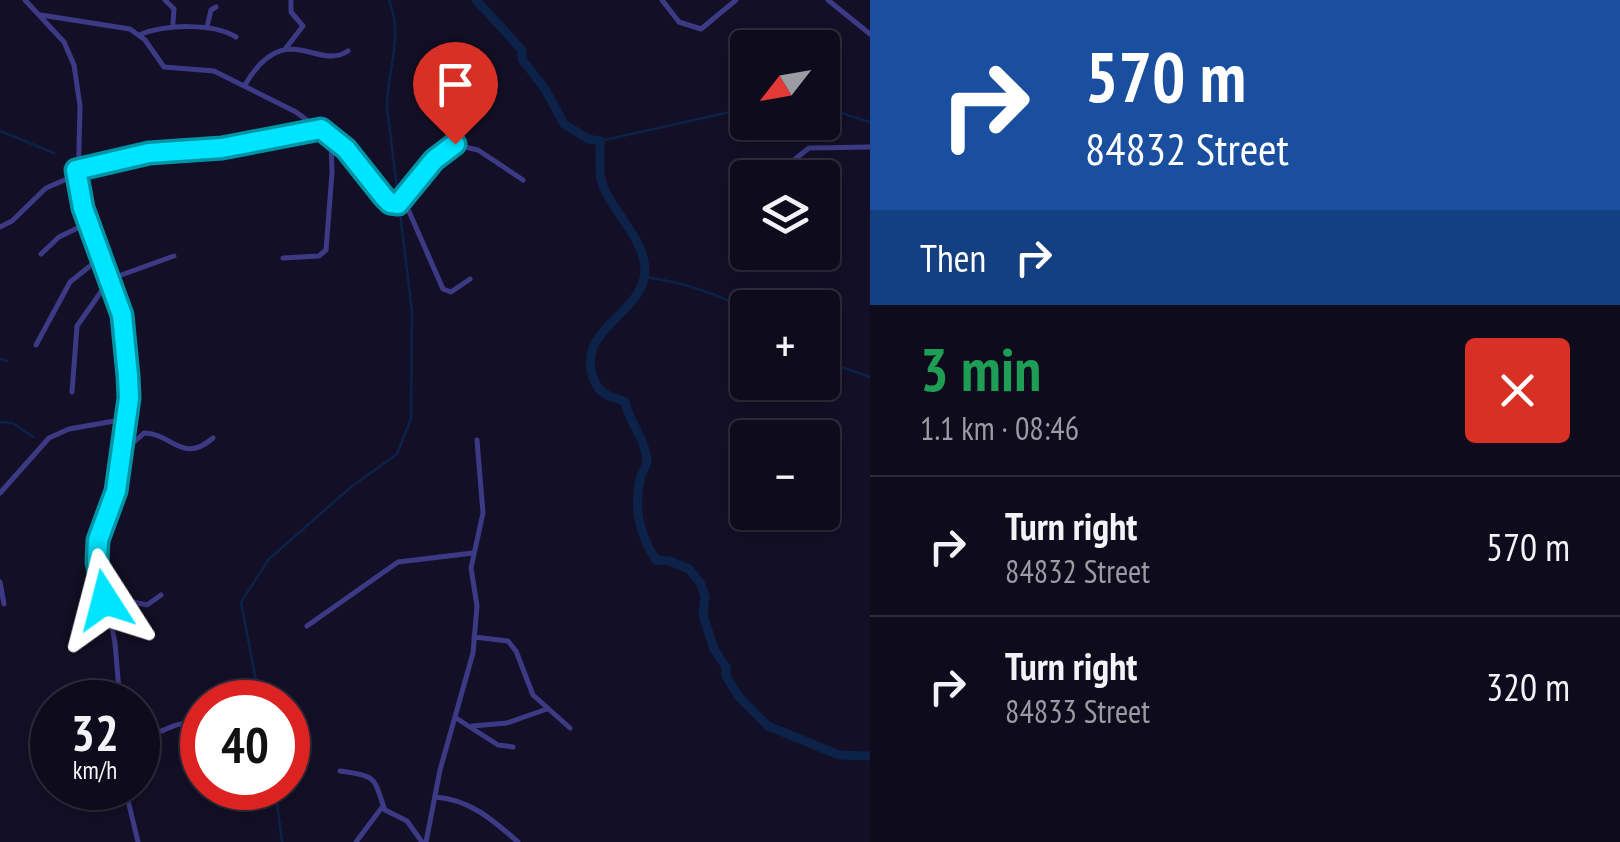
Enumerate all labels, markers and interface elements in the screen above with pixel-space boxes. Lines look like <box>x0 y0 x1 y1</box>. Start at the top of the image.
north arrow <box>730 30 840 140</box>
map controls <box>730 30 840 530</box>
text: 570 m <box>1085 31 1246 121</box>
icon: right <box>920 40 1050 170</box>
pin <box>413 42 498 145</box>
icon: arrive <box>428 57 483 112</box>
text: 84832 Street <box>1085 119 1289 177</box>
button: layers <box>730 160 840 270</box>
icon: right <box>1006 230 1061 285</box>
text: Then <box>920 233 986 282</box>
button: + <box>730 290 840 400</box>
text: 3 min <box>920 330 1041 408</box>
button: close <box>1465 338 1570 443</box>
text: 1.1 km · 08:46 <box>920 407 1079 449</box>
button: − <box>730 420 840 530</box>
text: Turn right <box>1005 501 1137 550</box>
icon: right <box>920 519 975 574</box>
text: 570 m <box>1486 522 1570 571</box>
position arrow <box>53 548 157 652</box>
text: 84832 Street <box>1005 550 1150 592</box>
text: Turn right <box>1005 641 1137 690</box>
icon: right <box>920 659 975 714</box>
text: 320 m <box>1486 662 1570 711</box>
speed limit sign: 40 <box>180 680 310 810</box>
text: 84833 Street <box>1005 690 1150 732</box>
text: 32 <box>71 700 119 765</box>
text: km/h <box>73 754 117 786</box>

